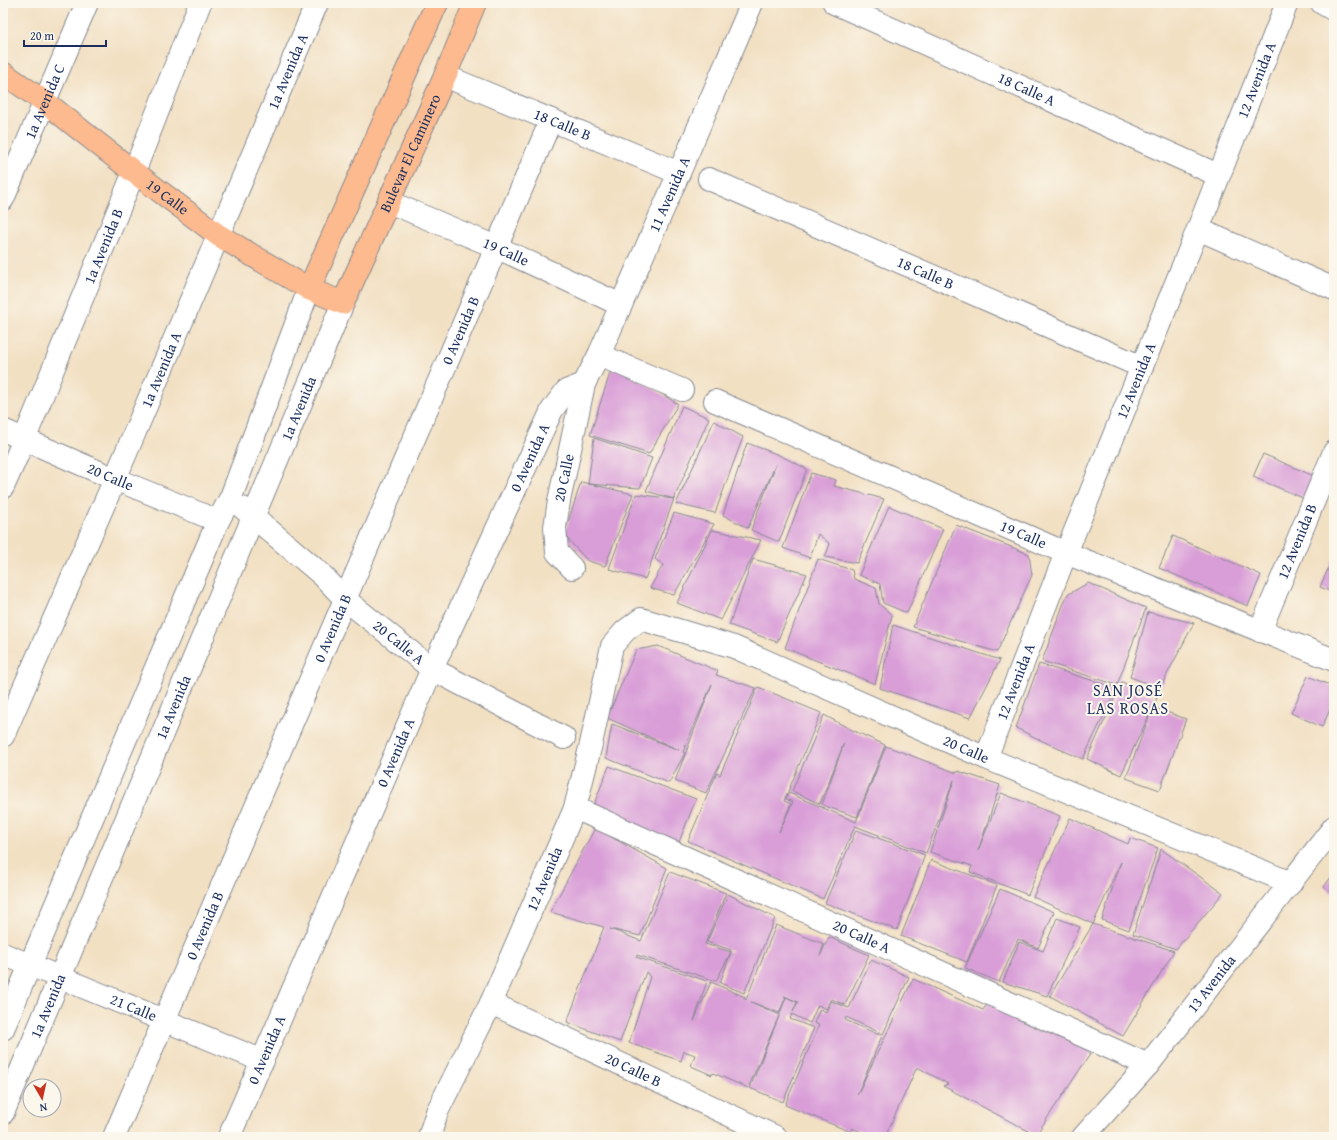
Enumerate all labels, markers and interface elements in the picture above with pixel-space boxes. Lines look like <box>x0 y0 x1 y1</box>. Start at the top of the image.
scale bar <box>24 22 106 48</box>
text: 20 m <box>30 27 54 44</box>
street label: 1a Avenida A <box>262 30 313 112</box>
street label: 12 Avenida A <box>1232 39 1281 121</box>
street label: 1a Avenida C <box>19 61 70 142</box>
street label: 18 Calle A <box>995 67 1059 111</box>
street label: Bulevar El Caminero <box>374 90 446 216</box>
street label: 18 Calle B <box>531 103 594 145</box>
street label: 11 Avenida A <box>643 153 695 235</box>
street label: 19 Calle <box>142 174 193 220</box>
street label: 1a Avenida B <box>78 205 128 287</box>
street label: 19 Calle <box>480 232 533 271</box>
street label: 18 Calle B <box>894 251 958 294</box>
street label: 0 Avenida B <box>436 293 484 368</box>
street label: 1a Avenida A <box>136 328 186 411</box>
street label: 12 Avenida A <box>1111 339 1161 422</box>
street label: 1a Avenida <box>275 373 321 444</box>
street label: 0 Avenida A <box>505 420 554 495</box>
street label: 20 Calle <box>548 452 579 504</box>
street label: 20 Calle <box>84 457 137 495</box>
street label: 12 Avenida B <box>1272 500 1322 582</box>
street label: 19 Calle <box>997 515 1050 553</box>
street label: 0 Avenida B <box>308 590 356 665</box>
street label: 20 Calle A <box>369 615 429 669</box>
street label: 12 Avenida A <box>991 640 1040 723</box>
street label: 1a Avenida <box>150 672 196 742</box>
district label: SAN JOSÉ LAS ROSAS <box>1087 678 1169 720</box>
street label: 0 Avenida A <box>371 715 419 790</box>
street label: 20 Calle <box>940 729 993 768</box>
street label: 12 Avenida <box>521 843 567 914</box>
street label: 0 Avenida B <box>180 888 228 963</box>
street label: 20 Calle A <box>830 914 894 958</box>
street label: 13 Avenida <box>1182 950 1240 1017</box>
street label: 1a Avenida <box>25 970 70 1041</box>
street label: 21 Calle <box>107 988 160 1026</box>
street label: 0 Avenida A <box>242 1012 291 1087</box>
street label: 20 Calle B <box>602 1047 665 1092</box>
north arrow <box>22 1078 62 1118</box>
text: N <box>38 1099 48 1116</box>

